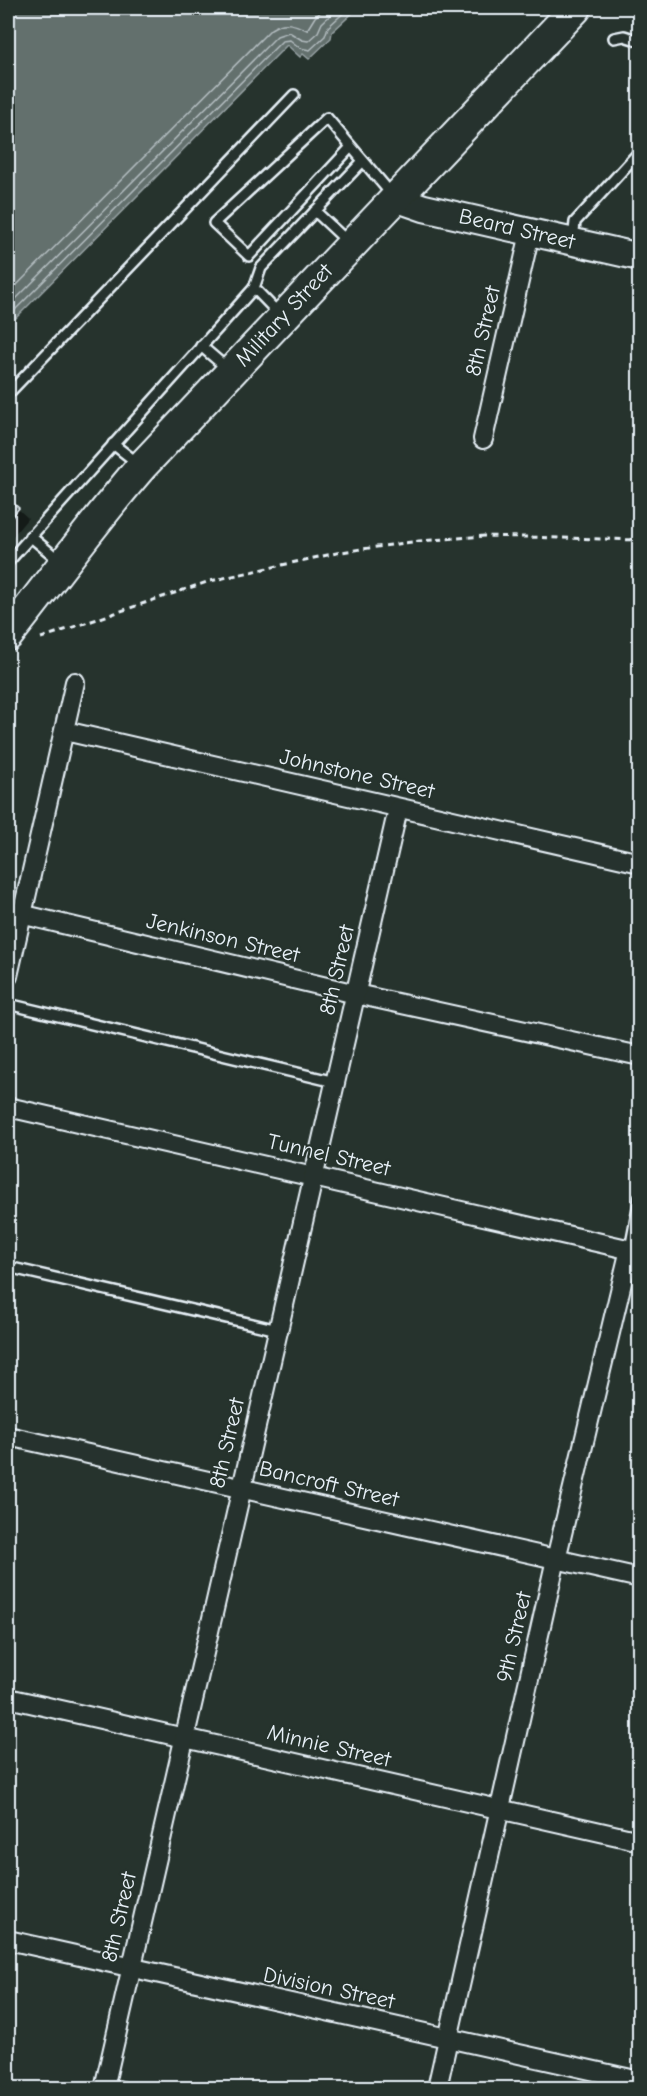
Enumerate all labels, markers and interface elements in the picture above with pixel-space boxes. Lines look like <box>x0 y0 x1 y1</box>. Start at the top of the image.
street label: Beard Street <box>456 203 578 255</box>
street label: Military Street <box>230 258 339 372</box>
street label: 8th Street <box>460 283 506 379</box>
street label: Johnstone Street <box>277 744 437 805</box>
street label: Jenkinson Street <box>144 908 303 968</box>
street label: 8th Street <box>314 922 360 1018</box>
street label: Tunnel Street <box>265 1128 394 1182</box>
street label: 8th Street <box>204 1395 250 1491</box>
street label: Bancroft Street <box>257 1455 402 1513</box>
street label: 9th Street <box>491 1588 537 1685</box>
street label: Minnie Street <box>265 1719 394 1773</box>
street label: 8th Street <box>96 1869 142 1965</box>
street label: Division Street <box>261 1961 398 2015</box>

